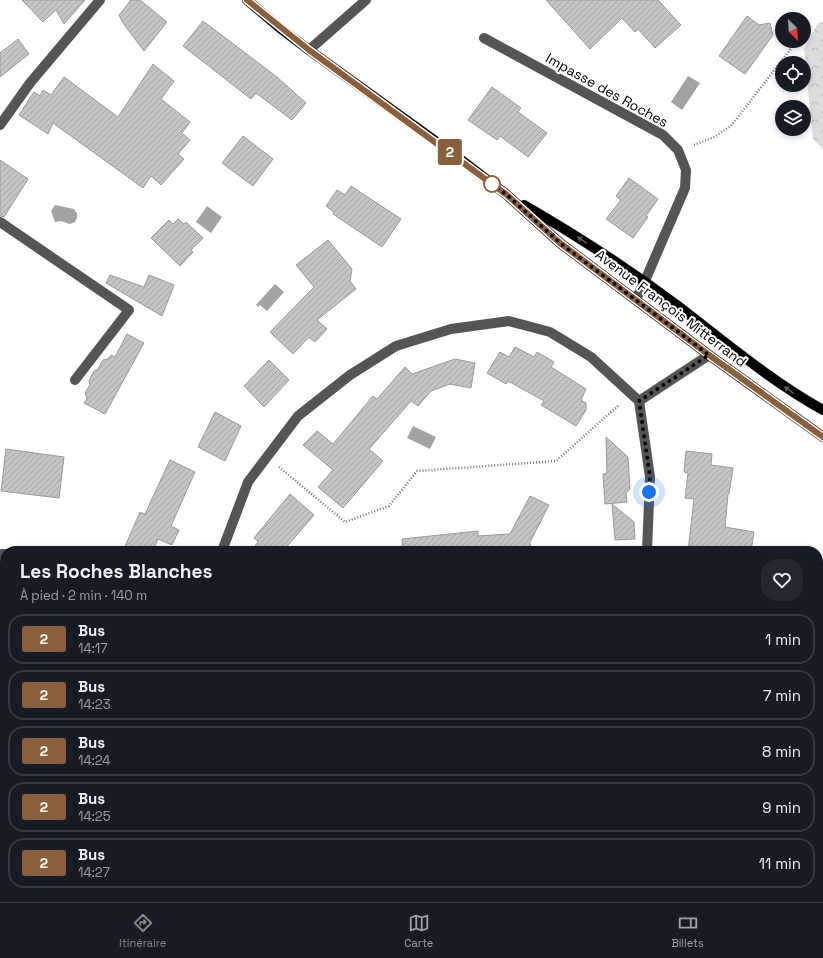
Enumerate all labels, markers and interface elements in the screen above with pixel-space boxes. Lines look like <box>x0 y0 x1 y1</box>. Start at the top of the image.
north arrow <box>775 12 811 48</box>
map controls <box>775 12 811 136</box>
street label: Impasse des Roches <box>543 49 671 131</box>
button: locate <box>775 56 811 92</box>
button: layers <box>775 100 811 136</box>
line badge: 2 <box>437 139 463 165</box>
text: 2 <box>446 143 454 161</box>
unlabelled marker <box>483 175 501 193</box>
one-way arrow <box>577 236 587 244</box>
street label: Avenue François Mitterrand <box>592 245 750 371</box>
one-way arrow <box>784 386 795 394</box>
your location <box>639 482 659 502</box>
text: Les Roches Blanches <box>20 559 212 584</box>
button: heart <box>761 559 803 601</box>
text: À pied · 2 min · 140 m <box>20 587 147 604</box>
text: Bus <box>78 621 105 640</box>
text: 2 <box>40 630 48 648</box>
text: 1 min <box>765 630 801 649</box>
text: 14:17 <box>78 640 108 657</box>
text: Bus <box>78 677 105 696</box>
text: 2 <box>40 686 48 704</box>
text: 7 min <box>763 686 801 705</box>
text: 14:23 <box>78 696 111 713</box>
text: Bus <box>78 733 105 752</box>
text: 2 <box>40 742 48 760</box>
text: 8 min <box>762 742 801 761</box>
text: 14:24 <box>78 752 110 769</box>
text: Bus <box>78 789 105 808</box>
text: 2 <box>40 798 48 816</box>
text: 9 min <box>762 798 801 817</box>
text: 14:25 <box>78 808 110 825</box>
text: Bus <box>78 845 105 864</box>
text: 2 <box>40 854 48 872</box>
text: 11 min <box>759 854 801 873</box>
text: 14:27 <box>78 864 110 881</box>
tab: Itinéraire <box>119 912 166 950</box>
tab: Carte <box>404 912 433 950</box>
tab: Billets <box>671 912 704 950</box>

